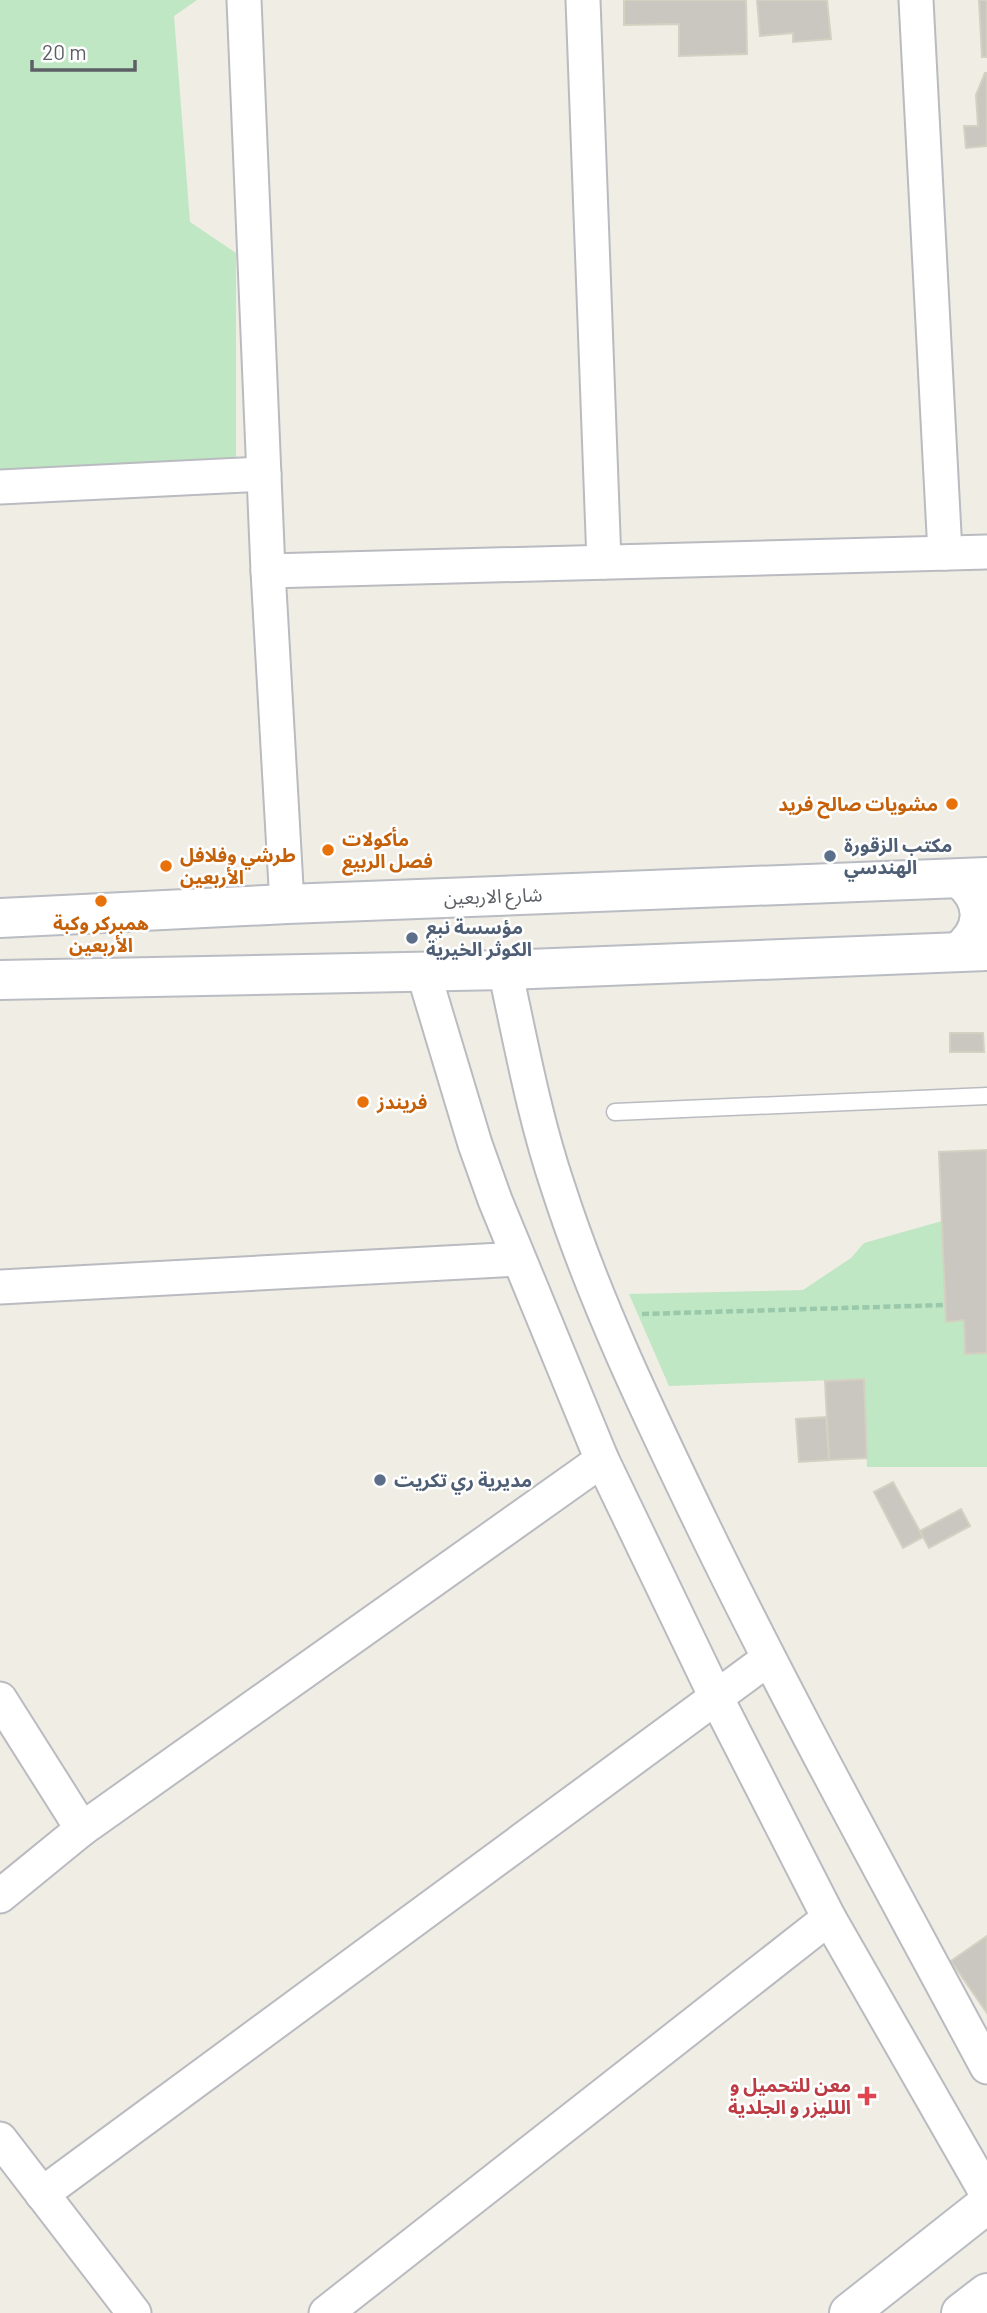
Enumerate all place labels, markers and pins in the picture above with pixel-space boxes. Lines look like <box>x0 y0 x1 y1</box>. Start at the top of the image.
place label: مشويات صالح فريد <box>778 792 938 819</box>
marker: مشويات صالح فريد <box>944 796 960 812</box>
place label: مأكولات فصل الربيع <box>342 826 433 876</box>
place label: مكتب الزقورة الهندسي <box>844 833 952 882</box>
marker: مأكولات فصل الربيع <box>320 842 336 858</box>
place label: طرشي وفلافل الأربعين <box>180 843 296 889</box>
marker: مكتب الزقورة الهندسي <box>822 848 838 864</box>
marker: طرشي وفلافل الأربعين <box>158 858 174 874</box>
marker: همبركر وكبة الأربعين <box>93 893 109 909</box>
place label: همبركر وكبة الأربعين <box>53 911 149 957</box>
place label: مؤسسة نبع الكوثر الخيرية <box>426 915 532 961</box>
marker: مؤسسة نبع الكوثر الخيرية <box>404 930 420 946</box>
place label: فريندز <box>376 1090 427 1114</box>
marker: فريندز <box>355 1094 371 1110</box>
place label: مديرية ري تكريت <box>394 1468 532 1495</box>
marker: مديرية ري تكريت <box>372 1472 388 1488</box>
place label: معن للتحميل و اللليزر و الجلدية <box>728 2073 851 2119</box>
marker: معن للتحميل و اللليزر و الجلدية <box>857 2086 877 2106</box>

